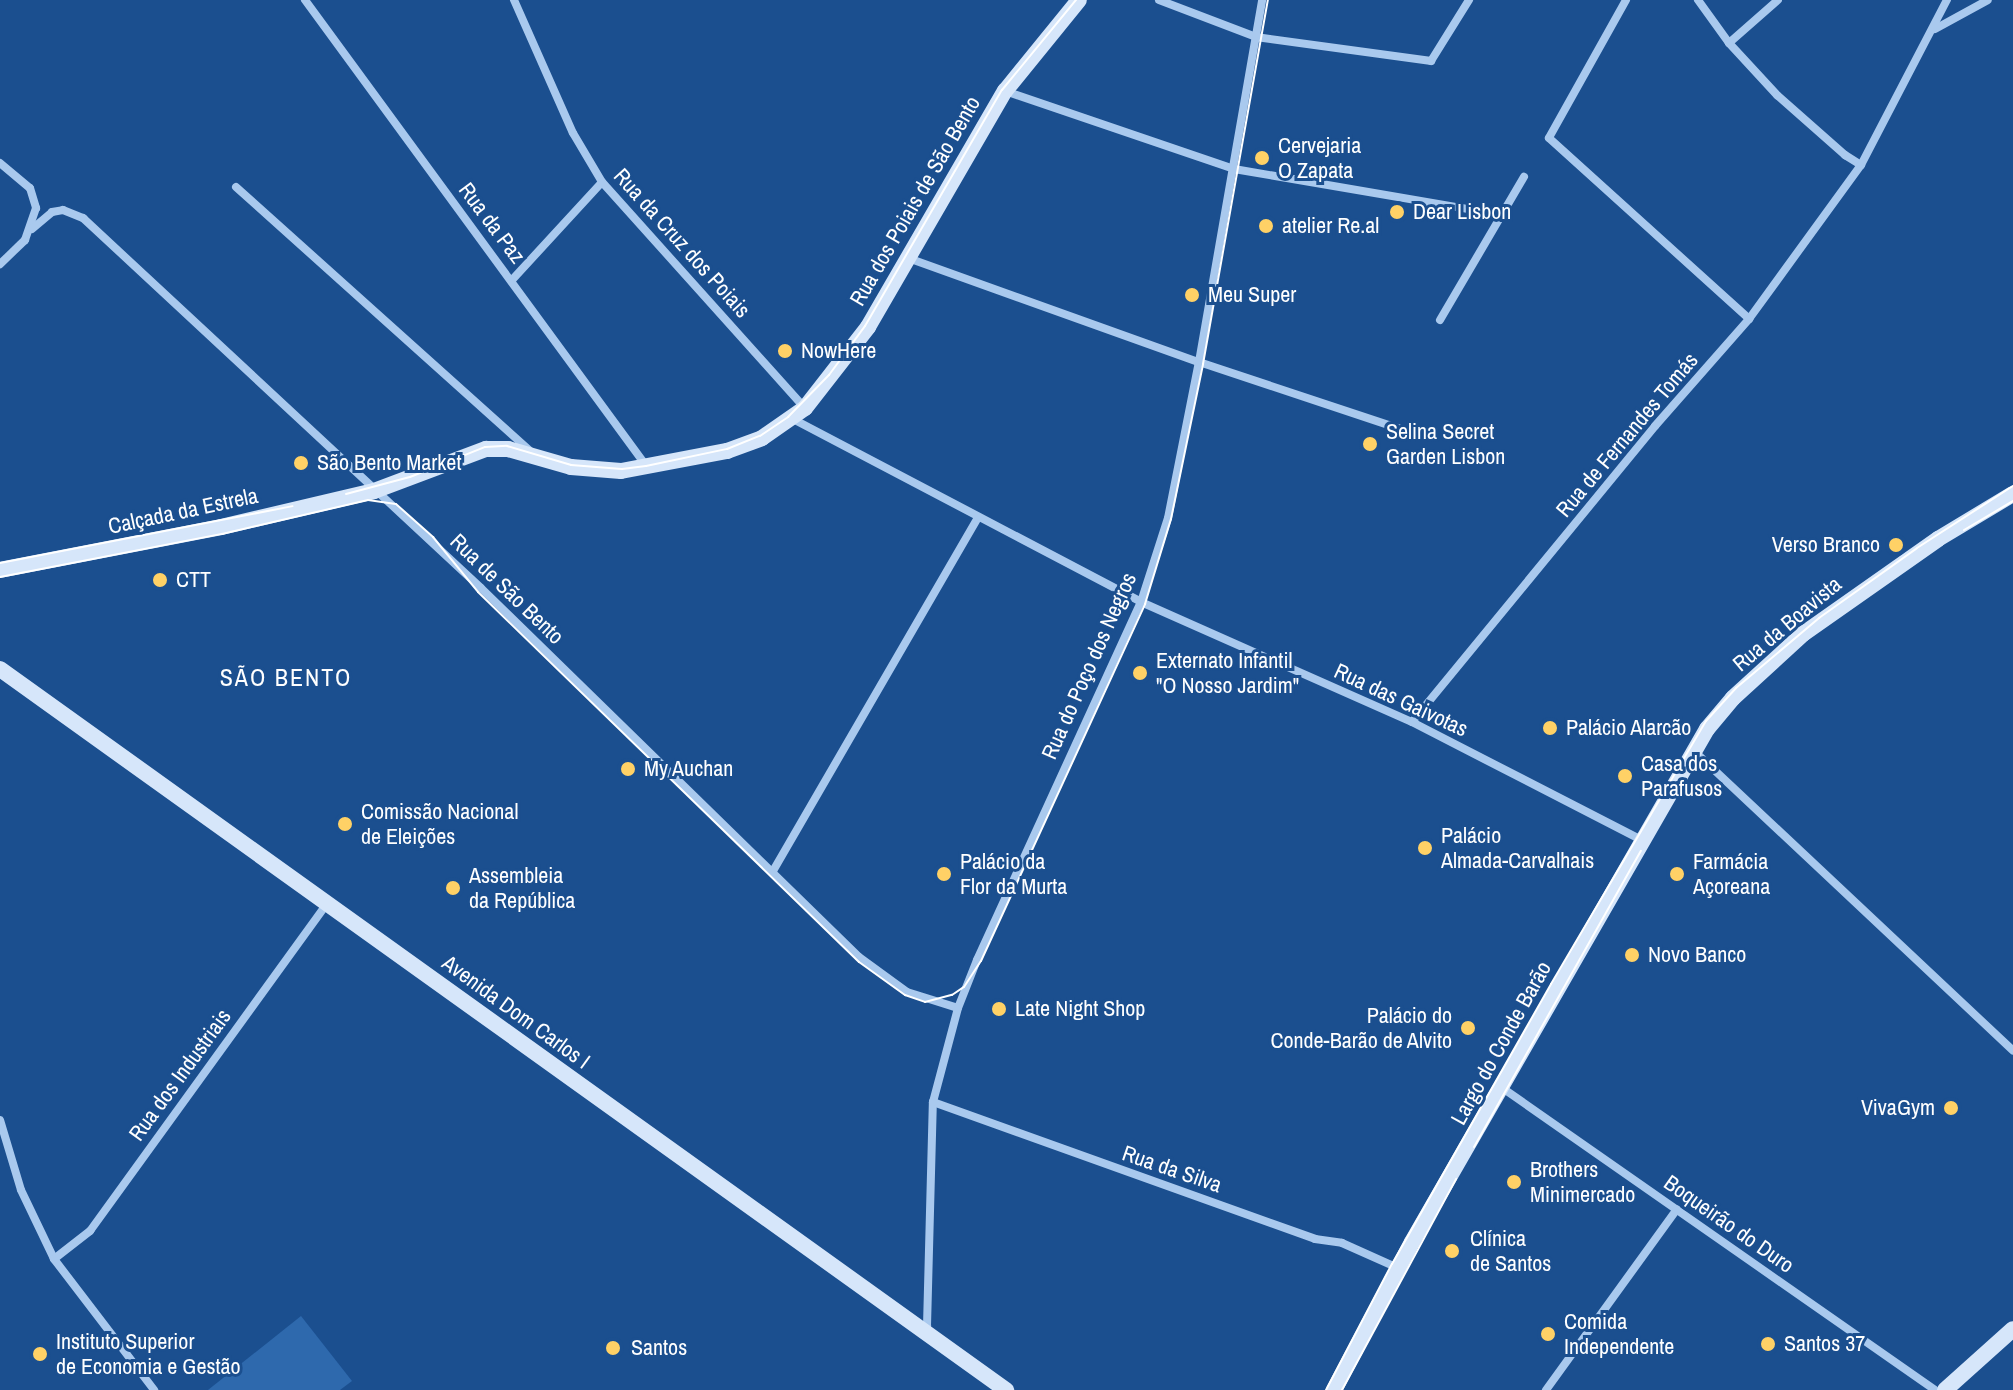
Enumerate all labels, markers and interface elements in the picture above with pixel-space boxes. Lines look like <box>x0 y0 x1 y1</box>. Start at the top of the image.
street label: Rua dos Poiais de São Bento <box>844 91 986 311</box>
place label: Cervejaria O Zapata <box>1278 132 1361 184</box>
marker: Cervejaria O Zapata <box>1253 149 1271 167</box>
street label: Rua da Cruz dos Poiais <box>608 163 756 323</box>
street label: Rua da Paz <box>453 177 531 269</box>
place label: Dear Lisbon <box>1413 199 1511 225</box>
marker: Dear Lisbon <box>1388 203 1406 221</box>
place label: atelier Re.al <box>1282 213 1379 239</box>
marker: atelier Re.al <box>1257 217 1275 235</box>
place label: Meu Super <box>1208 282 1296 308</box>
marker: Meu Super <box>1183 286 1201 304</box>
place label: NowHere <box>801 338 876 364</box>
marker: NowHere <box>776 342 794 360</box>
street label: Rua de Fernandes Tomás <box>1550 347 1704 523</box>
place label: Selina Secret Garden Lisbon <box>1386 418 1505 470</box>
marker: Selina Secret Garden Lisbon <box>1361 435 1379 453</box>
place label: São Bento Market <box>317 450 461 476</box>
marker: São Bento Market <box>292 454 310 472</box>
street label: Calçada da Estrela <box>106 482 260 540</box>
street label: Rua de São Bento <box>445 528 569 650</box>
place label: Verso Branco <box>1772 532 1880 558</box>
marker: Verso Branco <box>1887 536 1905 554</box>
place label: CTT <box>176 567 211 593</box>
street label: Rua do Poço dos Negros <box>1036 569 1142 763</box>
marker: CTT <box>151 571 169 589</box>
street label: Rua da Boavista <box>1727 571 1847 677</box>
place label: Externato Infantil "O Nosso Jardim" <box>1156 647 1299 698</box>
street label: Rua das Gaivotas <box>1330 658 1472 742</box>
district label: SÃO BENTO <box>220 664 352 692</box>
marker: Externato Infantil "O Nosso Jardim" <box>1131 664 1149 682</box>
place label: Palácio Alarcão <box>1566 715 1692 741</box>
marker: Palácio Alarcão <box>1541 719 1559 737</box>
place label: Casa dos Parafusos <box>1641 750 1722 802</box>
place label: My Auchan <box>644 756 734 782</box>
marker: My Auchan <box>619 760 637 778</box>
marker: Casa dos Parafusos <box>1616 767 1634 785</box>
place label: Comissão Nacional de Eleições <box>361 798 518 850</box>
marker: Comissão Nacional de Eleições <box>336 815 354 833</box>
place label: Palácio Almada-Carvalhais <box>1441 822 1594 874</box>
marker: Palácio Almada-Carvalhais <box>1416 839 1434 857</box>
place label: Palácio da Flor da Murta <box>960 848 1067 900</box>
place label: Farmácia Açoreana <box>1693 848 1770 900</box>
place label: Assembleia da República <box>469 862 575 914</box>
marker: Palácio da Flor da Murta <box>935 865 953 883</box>
marker: Farmácia Açoreana <box>1668 865 1686 883</box>
marker: Assembleia da República <box>444 879 462 897</box>
place label: Novo Banco <box>1648 942 1746 968</box>
marker: Novo Banco <box>1623 946 1641 964</box>
street label: Avenida Dom Carlos I <box>437 950 595 1074</box>
street label: Largo do Conde Barão <box>1445 957 1557 1129</box>
place label: Late Night Shop <box>1015 996 1145 1022</box>
marker: Late Night Shop <box>990 1000 1008 1018</box>
place label: Palácio do Conde-Barão de Alvito <box>1269 1002 1452 1054</box>
street label: Rua dos Industriais <box>123 1004 237 1146</box>
marker: Palácio do Conde-Barão de Alvito <box>1459 1019 1477 1037</box>
place label: VivaGym <box>1861 1095 1935 1121</box>
marker: VivaGym <box>1942 1099 1960 1117</box>
street label: Rua da Silva <box>1119 1140 1225 1198</box>
place label: Brothers Minimercado <box>1530 1156 1635 1208</box>
street label: Boqueirão do Duro <box>1659 1169 1799 1279</box>
marker: Brothers Minimercado <box>1505 1173 1523 1191</box>
place label: Clínica de Santos <box>1470 1225 1551 1276</box>
marker: Clínica de Santos <box>1441 1240 1463 1262</box>
place label: Comida Independente <box>1564 1308 1674 1360</box>
marker: Comida Independente <box>1539 1325 1557 1343</box>
place label: Instituto Superior de Economia e Gestão <box>56 1328 241 1380</box>
place label: Santos 37 <box>1784 1331 1865 1357</box>
place label: Santos <box>631 1335 687 1361</box>
marker: Santos 37 <box>1759 1335 1777 1353</box>
marker: Santos <box>602 1337 624 1359</box>
marker: Instituto Superior de Economia e Gestão <box>31 1345 49 1363</box>

